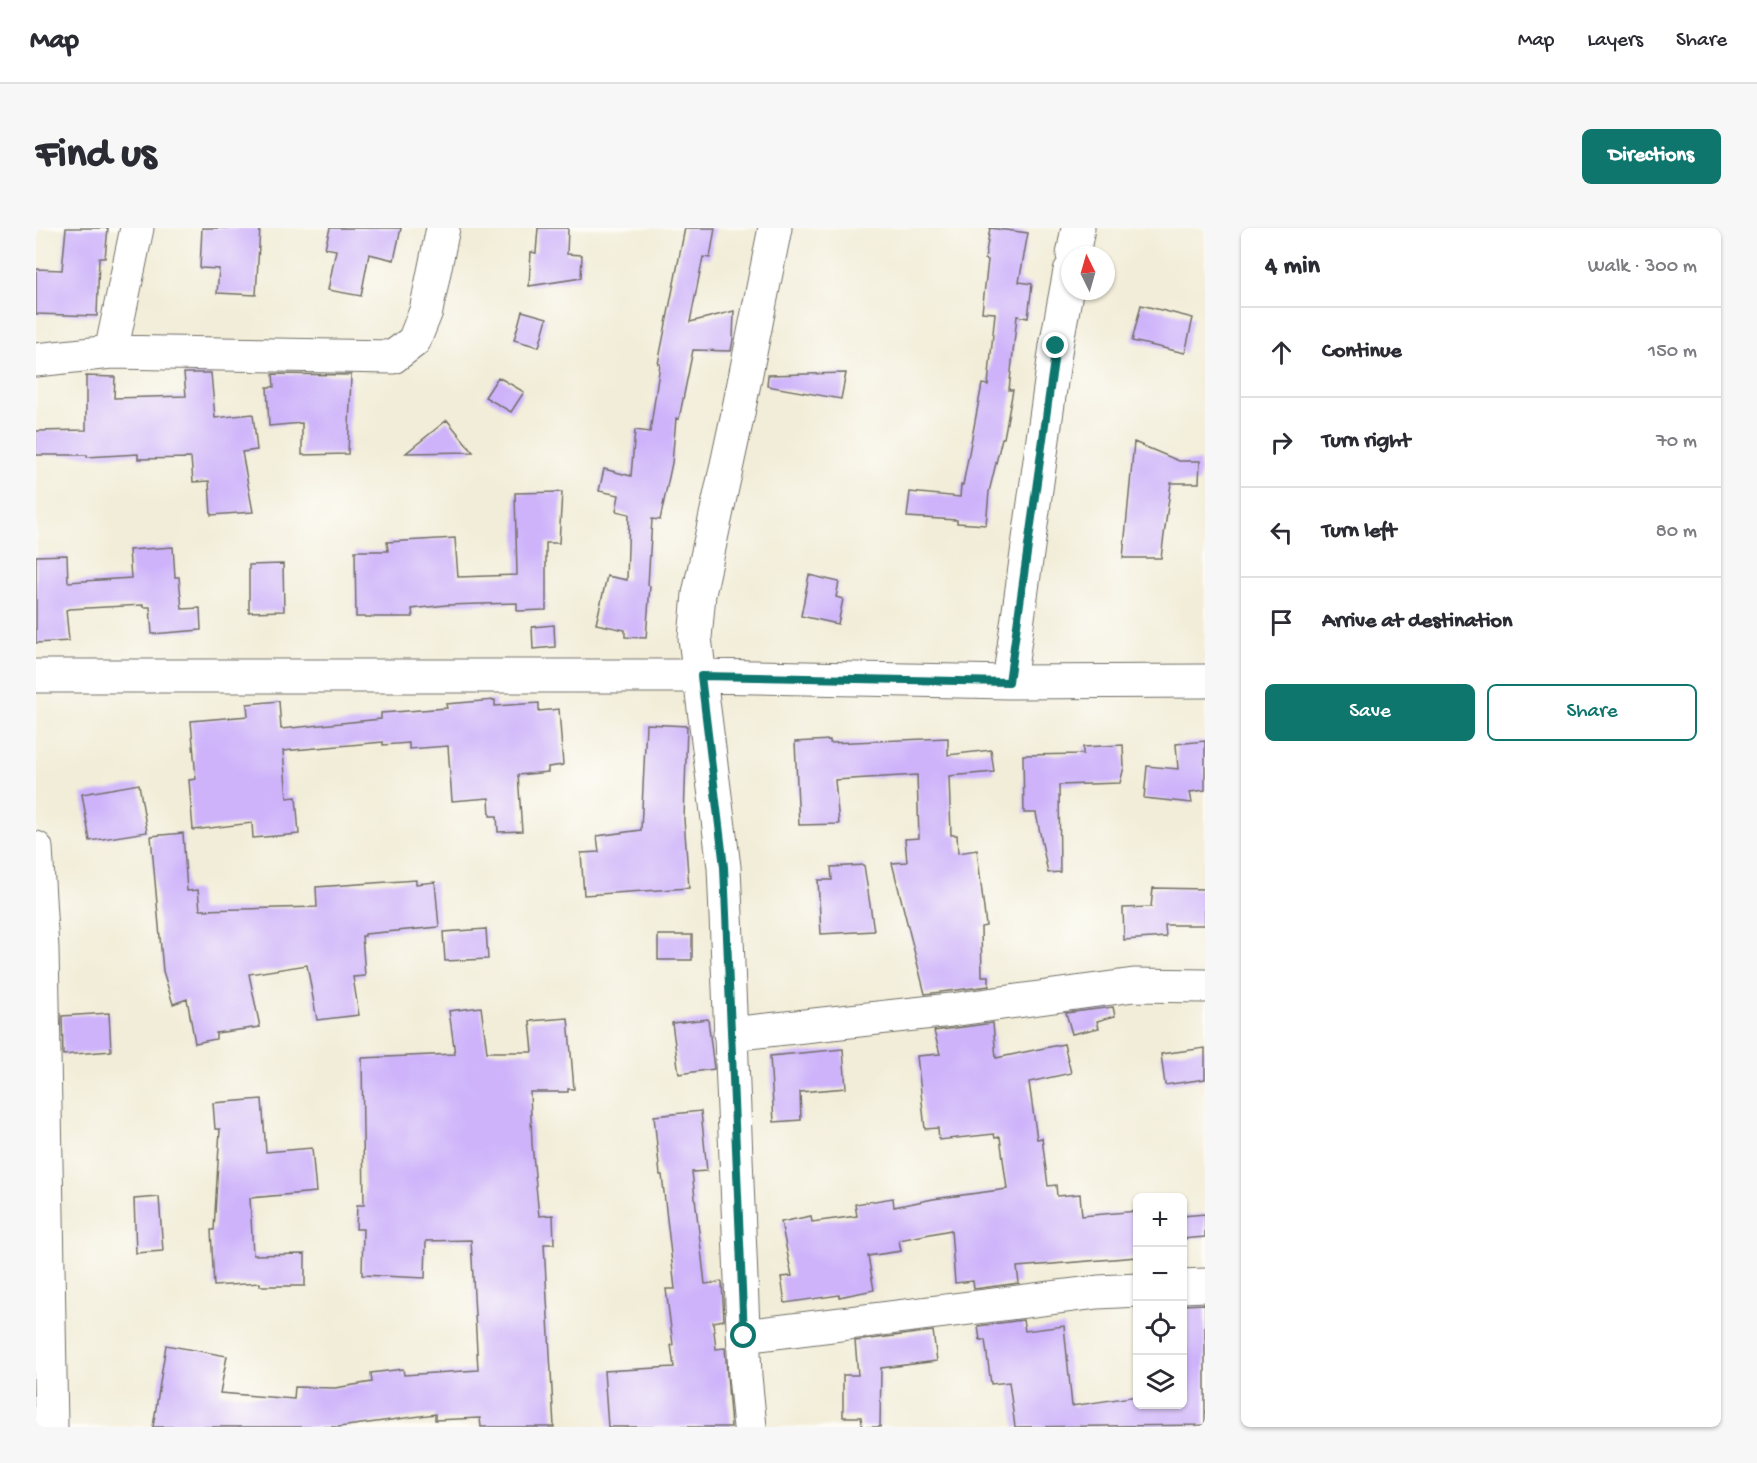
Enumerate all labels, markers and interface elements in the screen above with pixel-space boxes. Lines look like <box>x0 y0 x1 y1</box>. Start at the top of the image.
text: Map <box>30 25 79 58</box>
text: Map <box>1518 29 1554 54</box>
text: Layers <box>1587 29 1643 54</box>
text: Share <box>1676 29 1727 54</box>
button: Directions <box>1582 129 1721 184</box>
text: Find us <box>36 132 156 181</box>
north arrow <box>1061 246 1115 300</box>
text: 4 min <box>1265 252 1320 283</box>
text: Walk · 300 m <box>1588 256 1697 279</box>
route end <box>1042 332 1068 358</box>
icon: ahead <box>1265 336 1298 369</box>
text: Continue <box>1322 339 1402 365</box>
text: 150 m <box>1648 341 1697 364</box>
icon: right <box>1265 426 1298 459</box>
text: Turn right <box>1322 429 1410 455</box>
text: 70 m <box>1656 431 1697 454</box>
icon: left <box>1265 516 1298 549</box>
text: Turn left <box>1322 519 1396 545</box>
text: 80 m <box>1656 521 1697 544</box>
icon: arrive <box>1265 606 1298 639</box>
text: Arrive at destination <box>1322 609 1512 635</box>
button: Save <box>1265 684 1475 741</box>
button: Share <box>1487 684 1697 741</box>
map controls <box>1133 1193 1187 1409</box>
button: + <box>1133 1193 1187 1247</box>
button: − <box>1133 1247 1187 1301</box>
button: locate <box>1133 1301 1187 1355</box>
route start <box>730 1322 756 1348</box>
button: layers <box>1133 1355 1187 1409</box>

